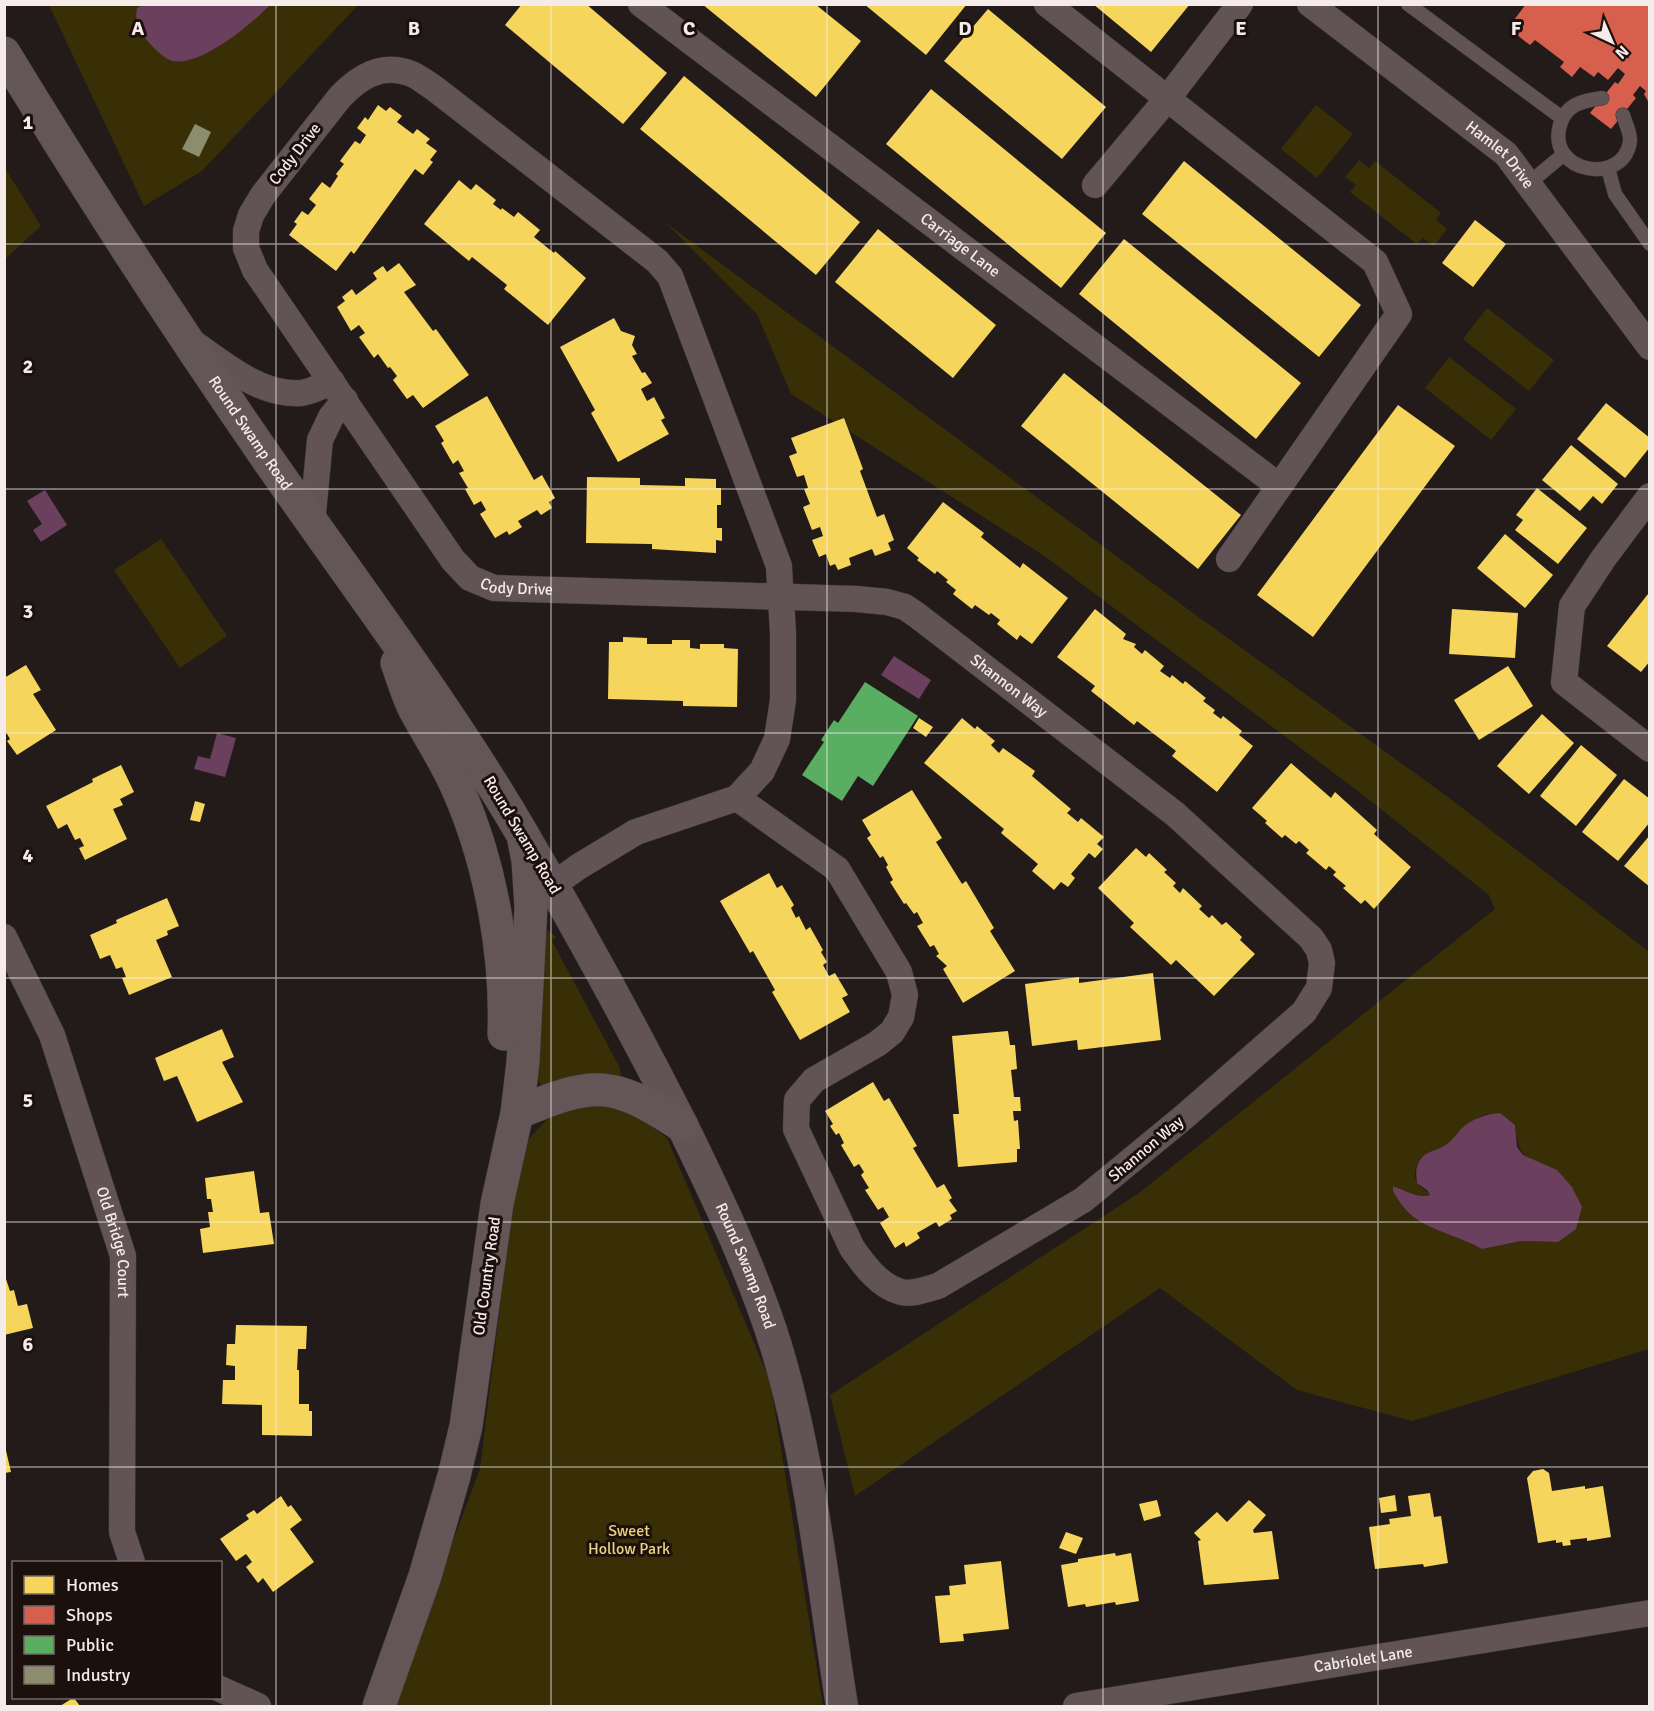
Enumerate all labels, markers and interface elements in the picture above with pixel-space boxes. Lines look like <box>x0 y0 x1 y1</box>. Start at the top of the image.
north arrow <box>1582 12 1642 72</box>
text: A <box>132 16 145 41</box>
text: B <box>408 16 420 41</box>
text: C <box>683 16 695 41</box>
text: D <box>958 16 972 41</box>
text: E <box>1235 16 1247 41</box>
text: F <box>1511 16 1522 41</box>
text: N <box>1611 41 1633 63</box>
text: 1 <box>23 110 34 135</box>
street label: Hamlet Drive <box>1461 117 1538 193</box>
street label: Cody Drive <box>265 119 325 189</box>
street label: Carriage Lane <box>916 208 1004 282</box>
text: 2 <box>23 354 33 379</box>
street label: Round Swamp Road <box>204 372 296 494</box>
street label: Cody Drive <box>477 573 553 600</box>
text: 3 <box>23 599 33 624</box>
street label: Shannon Way <box>966 650 1052 722</box>
street label: Round Swamp Road <box>479 772 565 898</box>
text: 4 <box>23 843 34 868</box>
text: 5 <box>23 1088 33 1113</box>
street label: Shannon Way <box>1104 1111 1188 1186</box>
street label: Old Bridge Court <box>91 1184 133 1298</box>
street label: Round Swamp Road <box>711 1200 780 1332</box>
street label: Old Country Road <box>469 1215 505 1337</box>
text: 6 <box>23 1332 34 1357</box>
park label: Sweet Hollow Park <box>588 1521 670 1559</box>
legend <box>12 1561 222 1699</box>
text: Homes <box>66 1574 119 1596</box>
text: Shops <box>66 1604 113 1626</box>
text: Public <box>66 1634 114 1656</box>
street label: Cabriolet Lane <box>1312 1642 1414 1677</box>
text: Industry <box>66 1664 131 1686</box>

